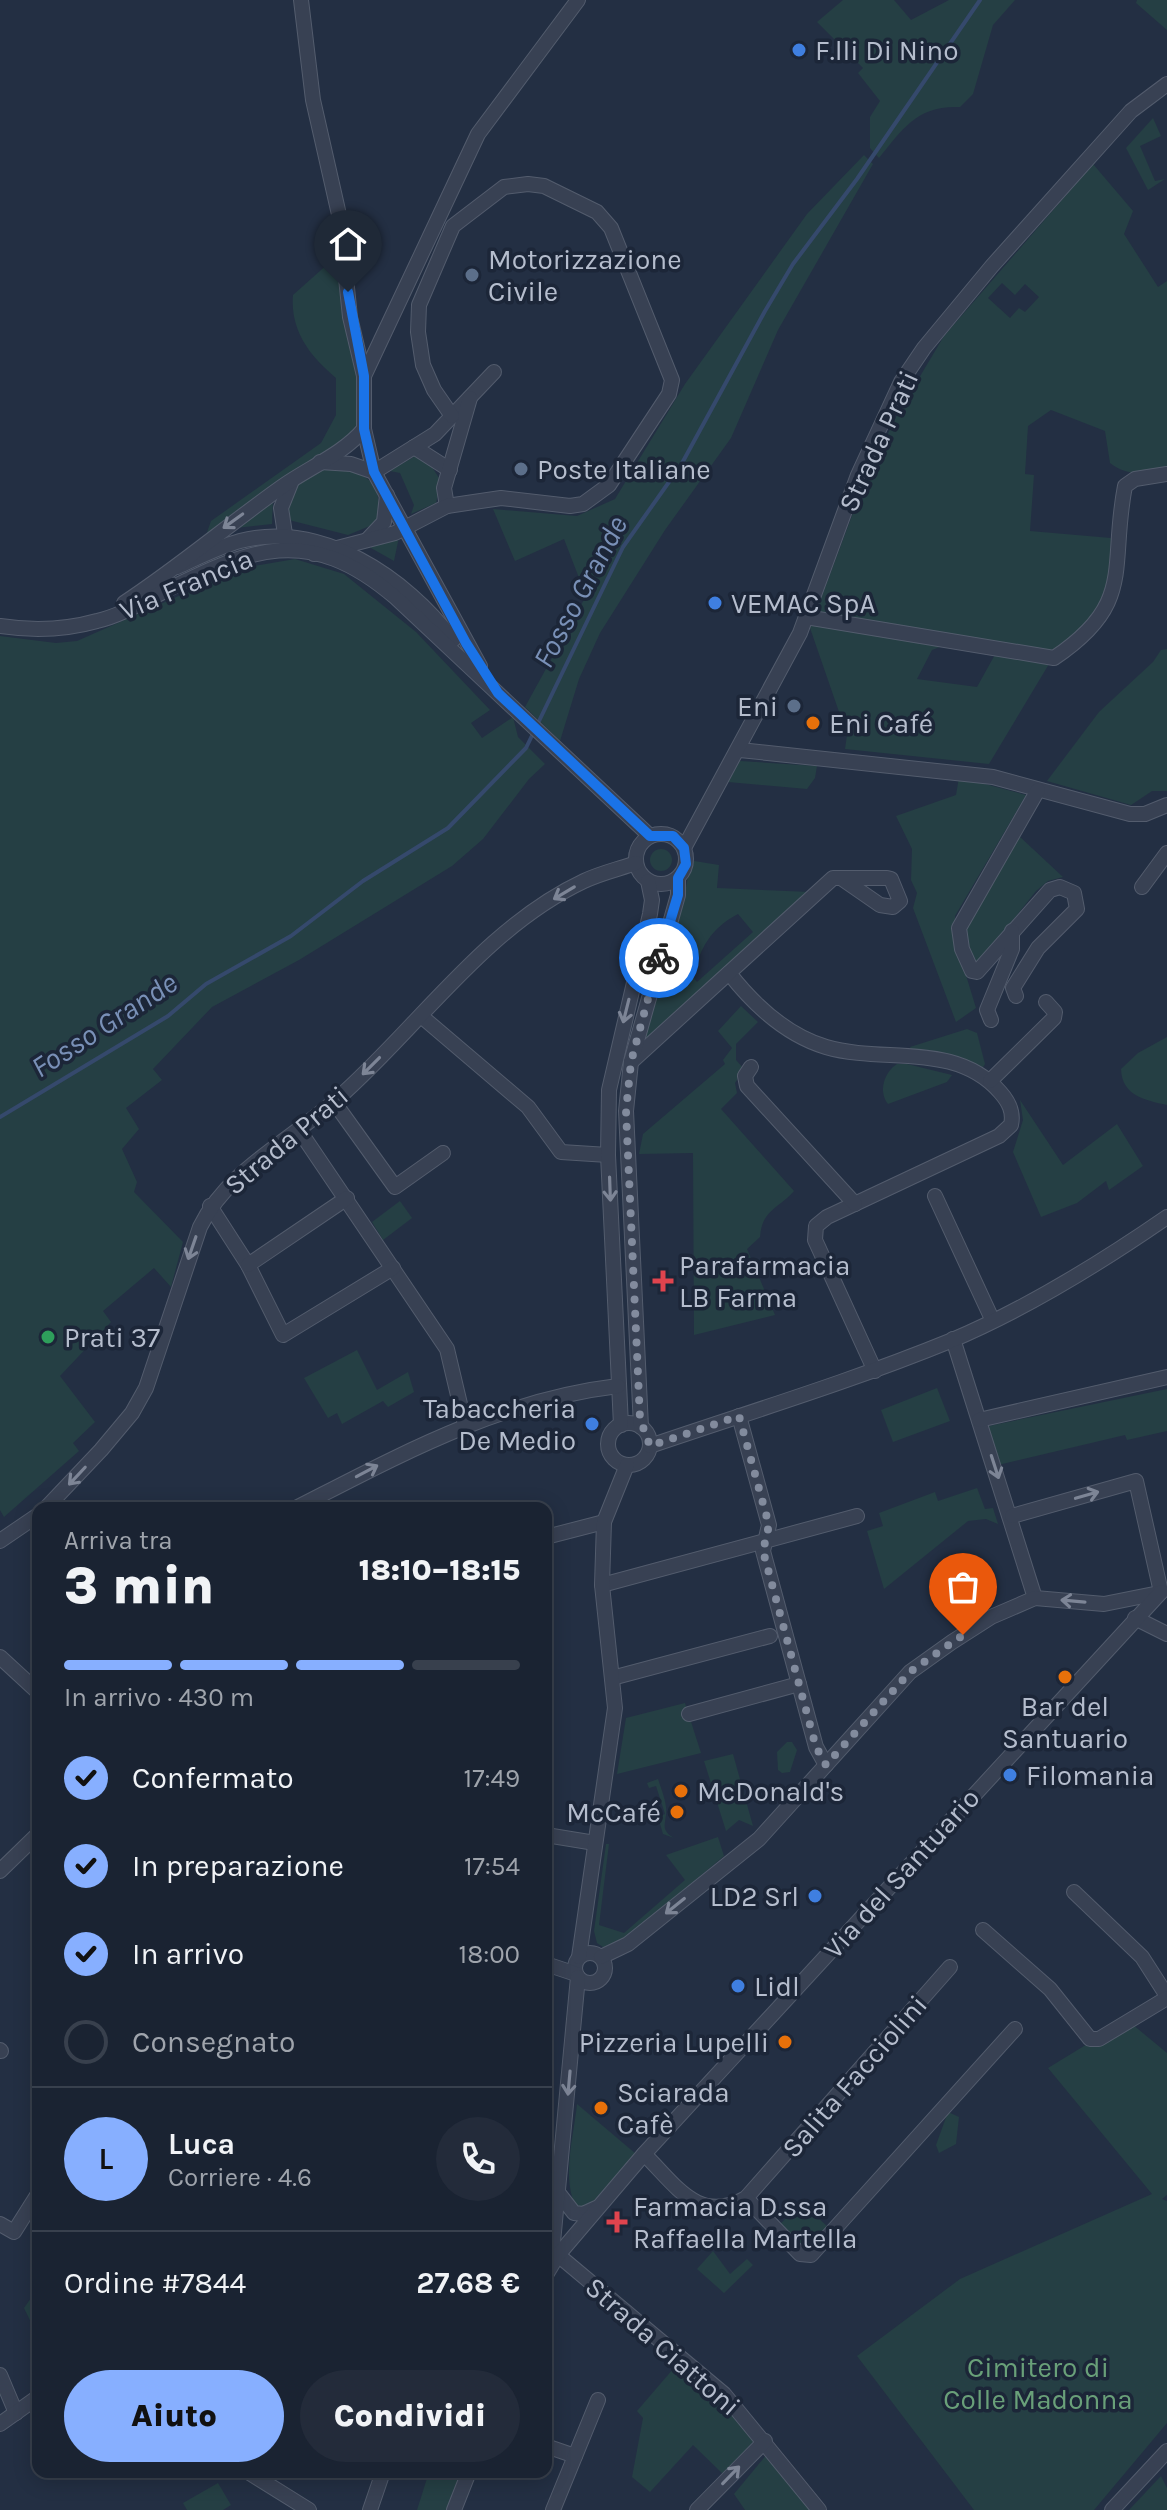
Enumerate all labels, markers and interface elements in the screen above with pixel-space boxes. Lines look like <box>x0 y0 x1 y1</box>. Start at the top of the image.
place label: F.lli Di Nino <box>815 34 959 67</box>
marker: F.lli Di Nino <box>790 41 808 59</box>
pin <box>314 210 382 292</box>
icon: home <box>326 222 370 266</box>
place label: Motorizzazione Civile <box>488 243 682 308</box>
marker: Motorizzazione Civile <box>463 266 481 284</box>
street label: Strada Prati <box>831 366 925 517</box>
place label: Poste Italiane <box>537 453 711 486</box>
marker: Poste Italiane <box>512 460 530 478</box>
water label: Fosso Grande <box>525 510 635 674</box>
one-way arrow <box>223 513 245 529</box>
street label: Via Francia <box>115 542 258 627</box>
place label: VEMAC SpA <box>731 587 875 620</box>
marker: VEMAC SpA <box>706 594 724 612</box>
place label: Eni <box>737 690 778 723</box>
marker: Eni <box>785 697 803 715</box>
place label: Eni Café <box>829 707 933 740</box>
marker: Eni Café <box>804 714 822 732</box>
one-way arrow <box>553 885 576 901</box>
courier <box>619 918 699 998</box>
icon: bike <box>637 936 681 980</box>
water label: Fosso Grande <box>24 964 184 1085</box>
one-way arrow <box>618 998 633 1024</box>
one-way arrow <box>361 1056 381 1075</box>
street label: Strada Prati <box>218 1079 355 1202</box>
one-way arrow <box>602 1175 617 1201</box>
one-way arrow <box>184 1236 199 1261</box>
place label: Parafarmacia LB Farma <box>679 1249 850 1314</box>
marker: Parafarmacia LB Farma <box>654 1272 672 1290</box>
place label: Prati 37 <box>64 1321 160 1354</box>
marker: Prati 37 <box>39 1328 57 1346</box>
place label: Tabaccheria De Medio <box>423 1392 576 1457</box>
marker: Tabaccheria De Medio <box>583 1415 601 1433</box>
one-way arrow <box>988 1453 1003 1479</box>
one-way arrow <box>355 1462 379 1478</box>
one-way arrow <box>68 1466 86 1486</box>
one-way arrow <box>1073 1487 1099 1502</box>
text: Arriva tra <box>64 1525 173 1556</box>
text: 18:10–18:15 <box>359 1552 520 1588</box>
pin <box>929 1553 997 1635</box>
text: 3 min <box>64 1555 214 1616</box>
icon: bag <box>941 1565 985 1609</box>
one-way arrow <box>1060 1594 1086 1609</box>
marker: Bar del Santuario <box>1056 1668 1074 1686</box>
text: In arrivo · 430 m <box>64 1682 254 1713</box>
place label: Bar del Santuario <box>1002 1690 1128 1755</box>
icon: check <box>64 1756 108 1800</box>
place label: Filomania <box>1026 1759 1154 1792</box>
text: Confermato <box>132 1760 294 1796</box>
text: 17:49 <box>464 1763 520 1794</box>
marker: Filomania <box>1001 1766 1019 1784</box>
place label: McDonald's <box>697 1775 844 1808</box>
street label: Via del Santuario <box>816 1781 986 1965</box>
marker: McDonald's <box>672 1782 690 1800</box>
place label: McCafé <box>566 1796 661 1829</box>
marker: McCafé <box>668 1803 686 1821</box>
icon: check <box>64 1844 108 1888</box>
text: In preparazione <box>132 1848 344 1884</box>
text: 17:54 <box>464 1851 520 1882</box>
place label: LD2 Srl <box>710 1880 799 1913</box>
marker: LD2 Srl <box>806 1887 824 1905</box>
one-way arrow <box>665 1897 686 1915</box>
icon: check <box>64 1932 108 1976</box>
text: In arrivo <box>132 1936 244 1972</box>
text: 18:00 <box>459 1939 520 1970</box>
place label: Lidl <box>754 1970 800 2003</box>
marker: Lidl <box>729 1977 747 1995</box>
street label: Salita Facciolini <box>775 1988 934 2164</box>
text: Consegnato <box>132 2024 295 2060</box>
place label: Pizzeria Lupelli <box>579 2026 769 2059</box>
marker: Pizzeria Lupelli <box>776 2033 794 2051</box>
one-way arrow <box>561 2069 576 2096</box>
place label: Sciarada Cafè <box>617 2076 730 2141</box>
marker: Sciarada Cafè <box>592 2099 610 2117</box>
button: phone <box>436 2117 520 2201</box>
text: Luca <box>168 2126 235 2162</box>
text: L <box>99 2141 113 2177</box>
text: Corriere · 4.6 <box>168 2162 312 2193</box>
place label: Farmacia D.ssa Raffaella Martella <box>633 2190 858 2255</box>
marker: Farmacia D.ssa Raffaella Martella <box>608 2213 626 2231</box>
text: Ordine #7844 <box>64 2265 246 2301</box>
text: 27.68 € <box>416 2265 520 2301</box>
street label: Strada Ciattoni <box>579 2270 747 2423</box>
park label: Cimitero di Colle Madonna <box>943 2351 1133 2416</box>
button: Aiuto <box>64 2370 284 2462</box>
button: Condividi <box>300 2370 520 2462</box>
one-way arrow <box>721 2465 740 2485</box>

